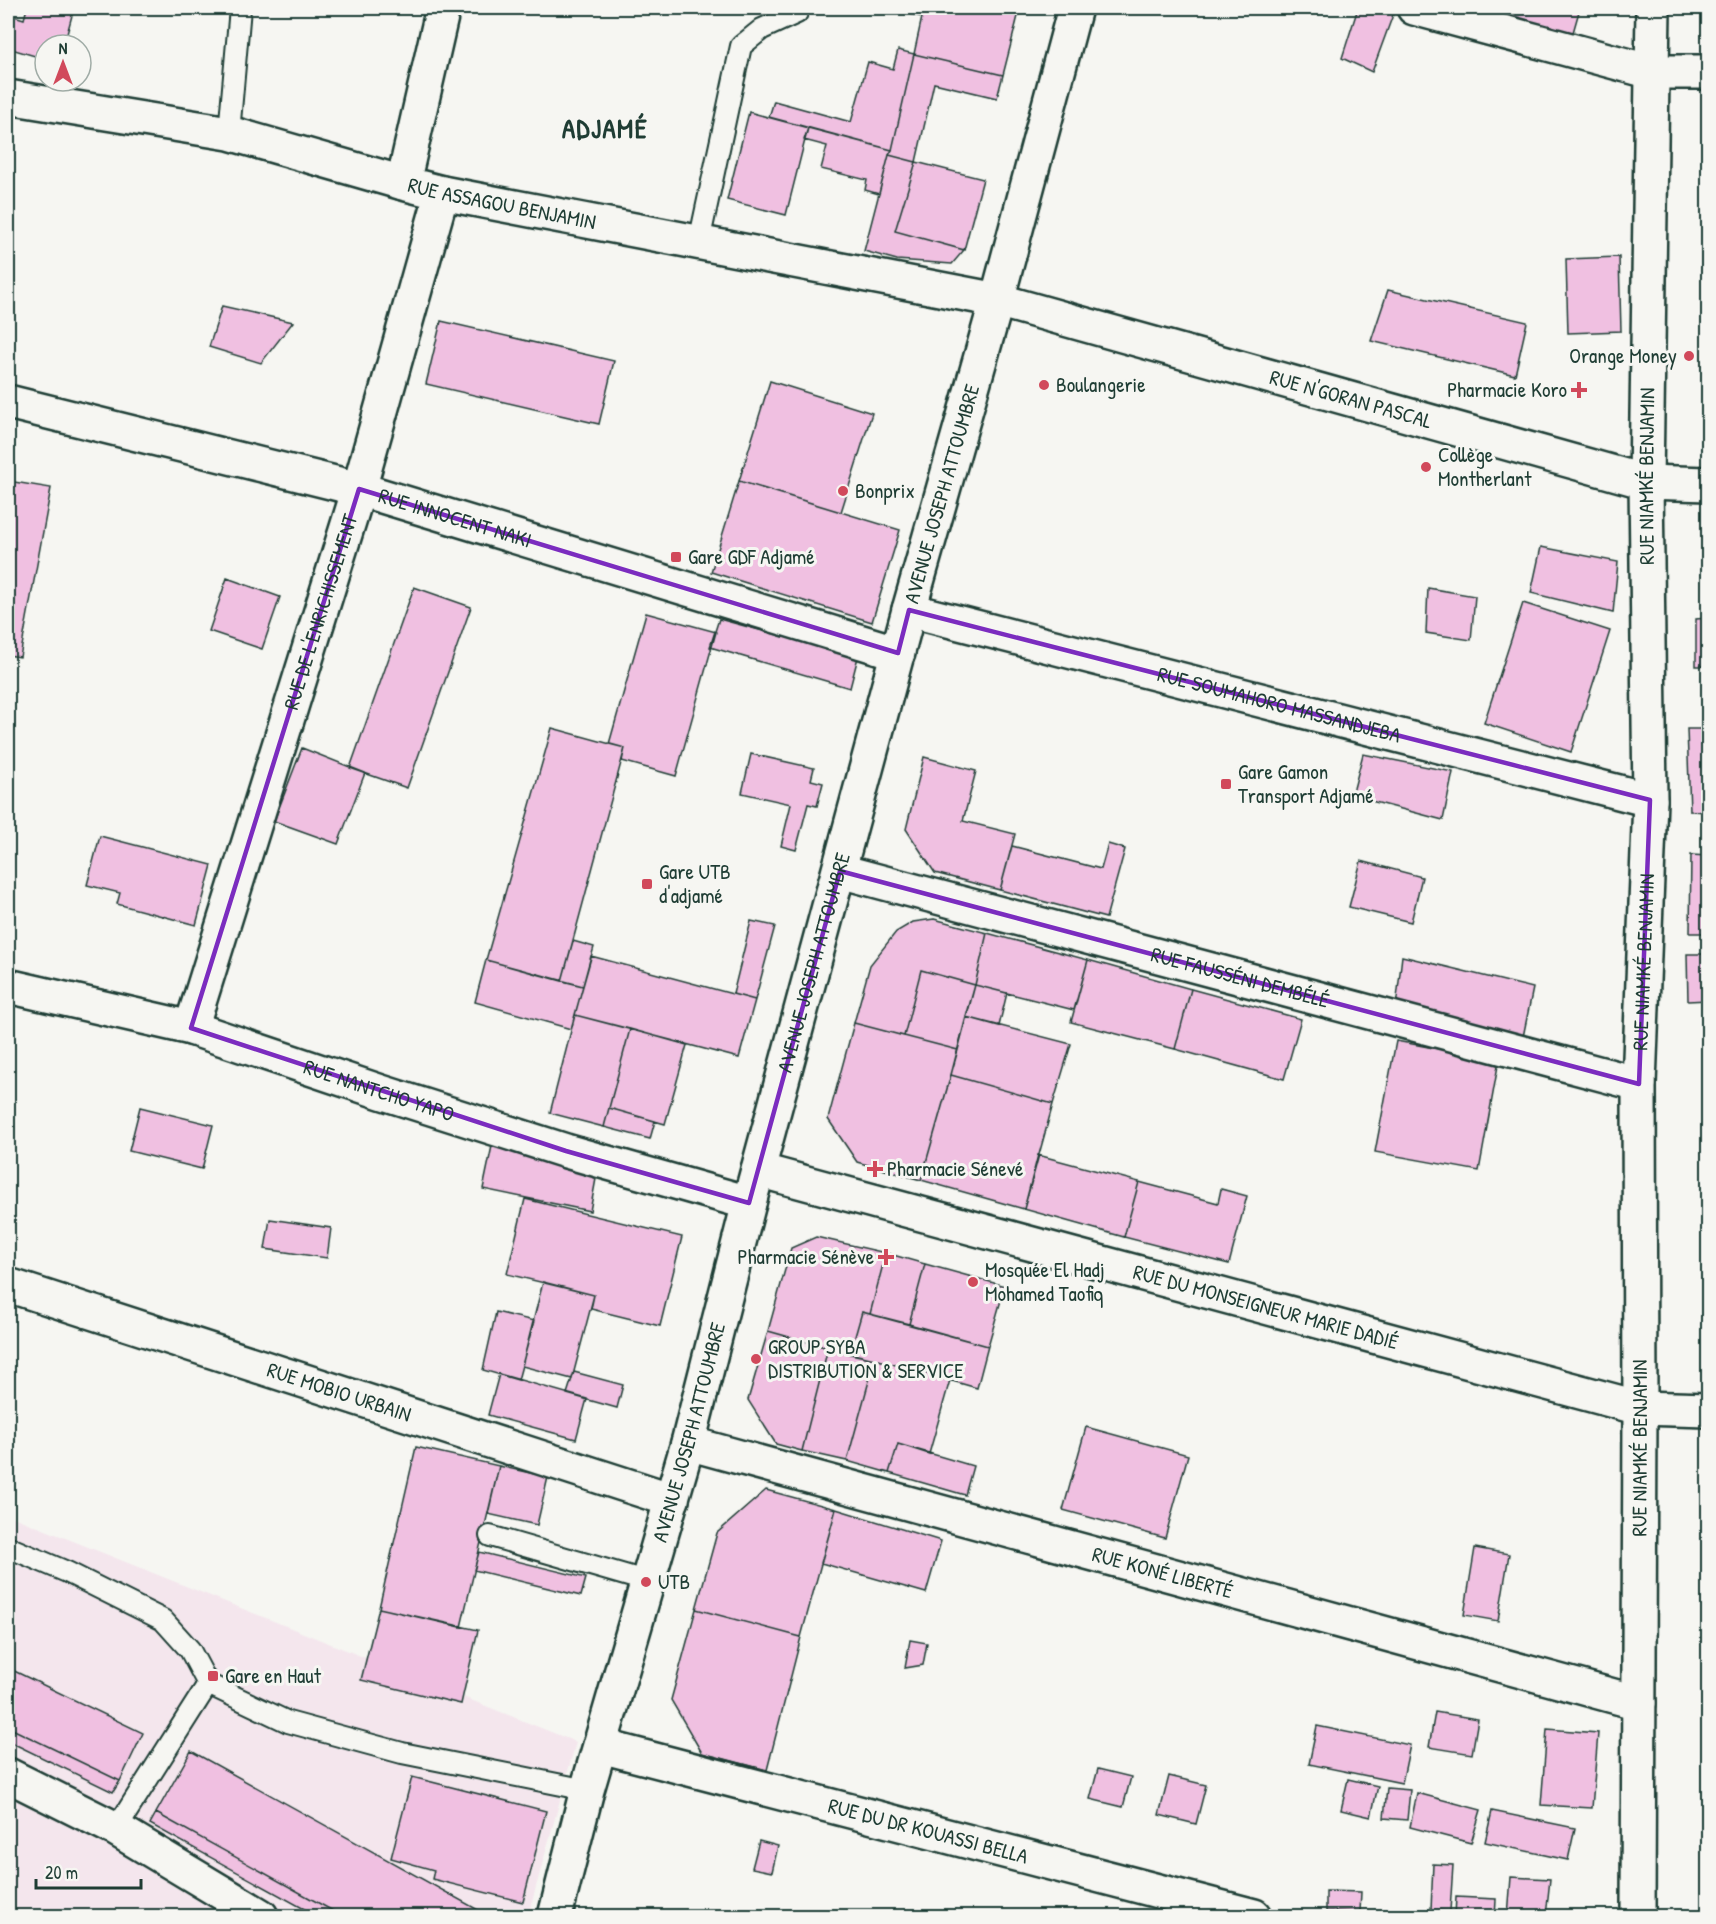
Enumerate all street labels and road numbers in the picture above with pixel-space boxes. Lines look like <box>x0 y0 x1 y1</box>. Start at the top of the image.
street label: RUE ASSAGOU BENJAMIN <box>405 170 598 236</box>
street label: RUE N'GORAN PASCAL <box>1267 362 1436 435</box>
street label: AVENUE JOSEPH ATTOUMBRE <box>897 381 986 607</box>
street label: RUE NIAMKÉ BENJAMIN <box>1631 388 1661 565</box>
street label: RUE INNOCENT NAKI <box>375 481 535 555</box>
street label: RUE DE L'ENRICHISSEMENT <box>276 509 365 713</box>
street label: RUE SOUMAHORO MASSANDJEBA <box>1155 659 1404 749</box>
street label: AVENUE JOSEPH ATTOUMBRE <box>770 849 857 1076</box>
street label: RUE NIAMKÉ BENJAMIN <box>1625 873 1661 1051</box>
street label: RUE FAUSSÉNI DEMBÉLÉ <box>1148 940 1332 1015</box>
street label: RUE NANTCHO YAPO <box>300 1052 458 1128</box>
street label: RUE DU MONSEIGNEUR MARIE DADIÉ <box>1130 1257 1402 1356</box>
street label: AVENUE JOSEPH ATTOUMBRE <box>645 1319 732 1546</box>
street label: RUE MOBIO URBAIN <box>264 1355 415 1429</box>
street label: RUE NIAMKÉ BENJAMIN <box>1624 1359 1654 1537</box>
street label: RUE KONÉ LIBERTÉ <box>1089 1539 1236 1605</box>
street label: RUE DU DR KOUASSI BELLA <box>825 1791 1031 1871</box>

